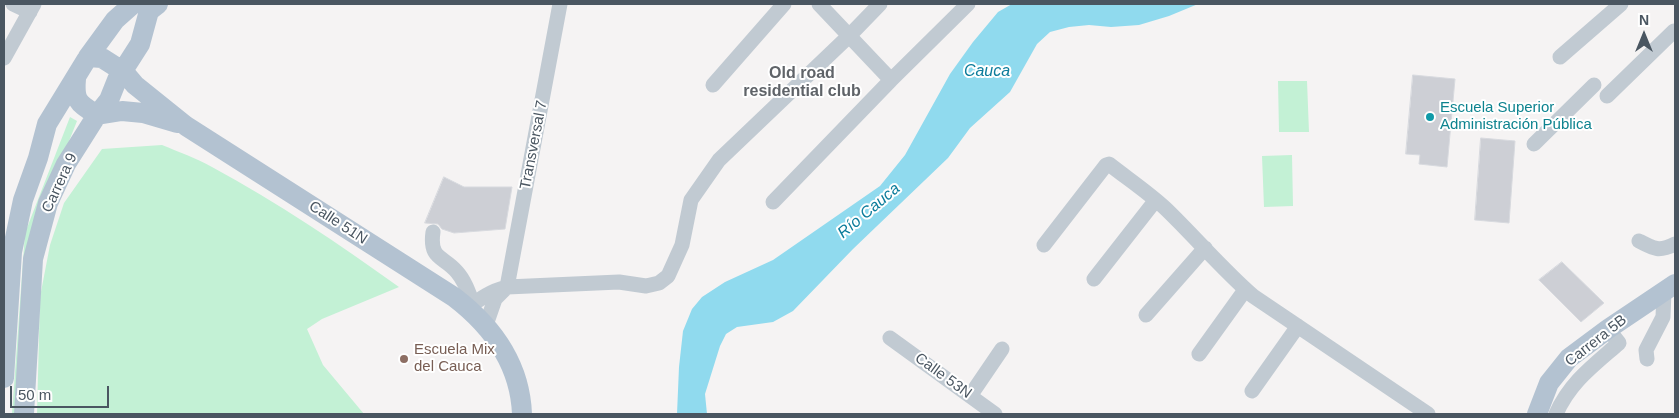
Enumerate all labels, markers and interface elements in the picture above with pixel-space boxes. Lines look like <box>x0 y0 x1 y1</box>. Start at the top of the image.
north arrow <box>1619 10 1669 60</box>
text: N <box>1639 12 1649 28</box>
water label: Cauca <box>964 62 1010 82</box>
district label: Old road residential club <box>743 64 861 102</box>
street label: Transversal 7 <box>517 99 551 191</box>
place label: Escuela Superior Administración Pública <box>1440 99 1592 134</box>
marker: Escuela Superior Administración Pública <box>1424 111 1436 123</box>
street label: Carrera 9 <box>38 150 82 216</box>
water label: Río Cauca <box>834 179 904 243</box>
street label: Calle 51N <box>305 198 371 248</box>
street label: Carrera 5B <box>1562 311 1630 371</box>
place label: Escuela Mix del Cauca <box>414 341 495 376</box>
street label: Calle 53N <box>911 349 975 403</box>
marker: Escuela Mix del Cauca <box>398 353 410 365</box>
scale bar <box>12 376 111 408</box>
text: 50 m <box>18 386 51 403</box>

